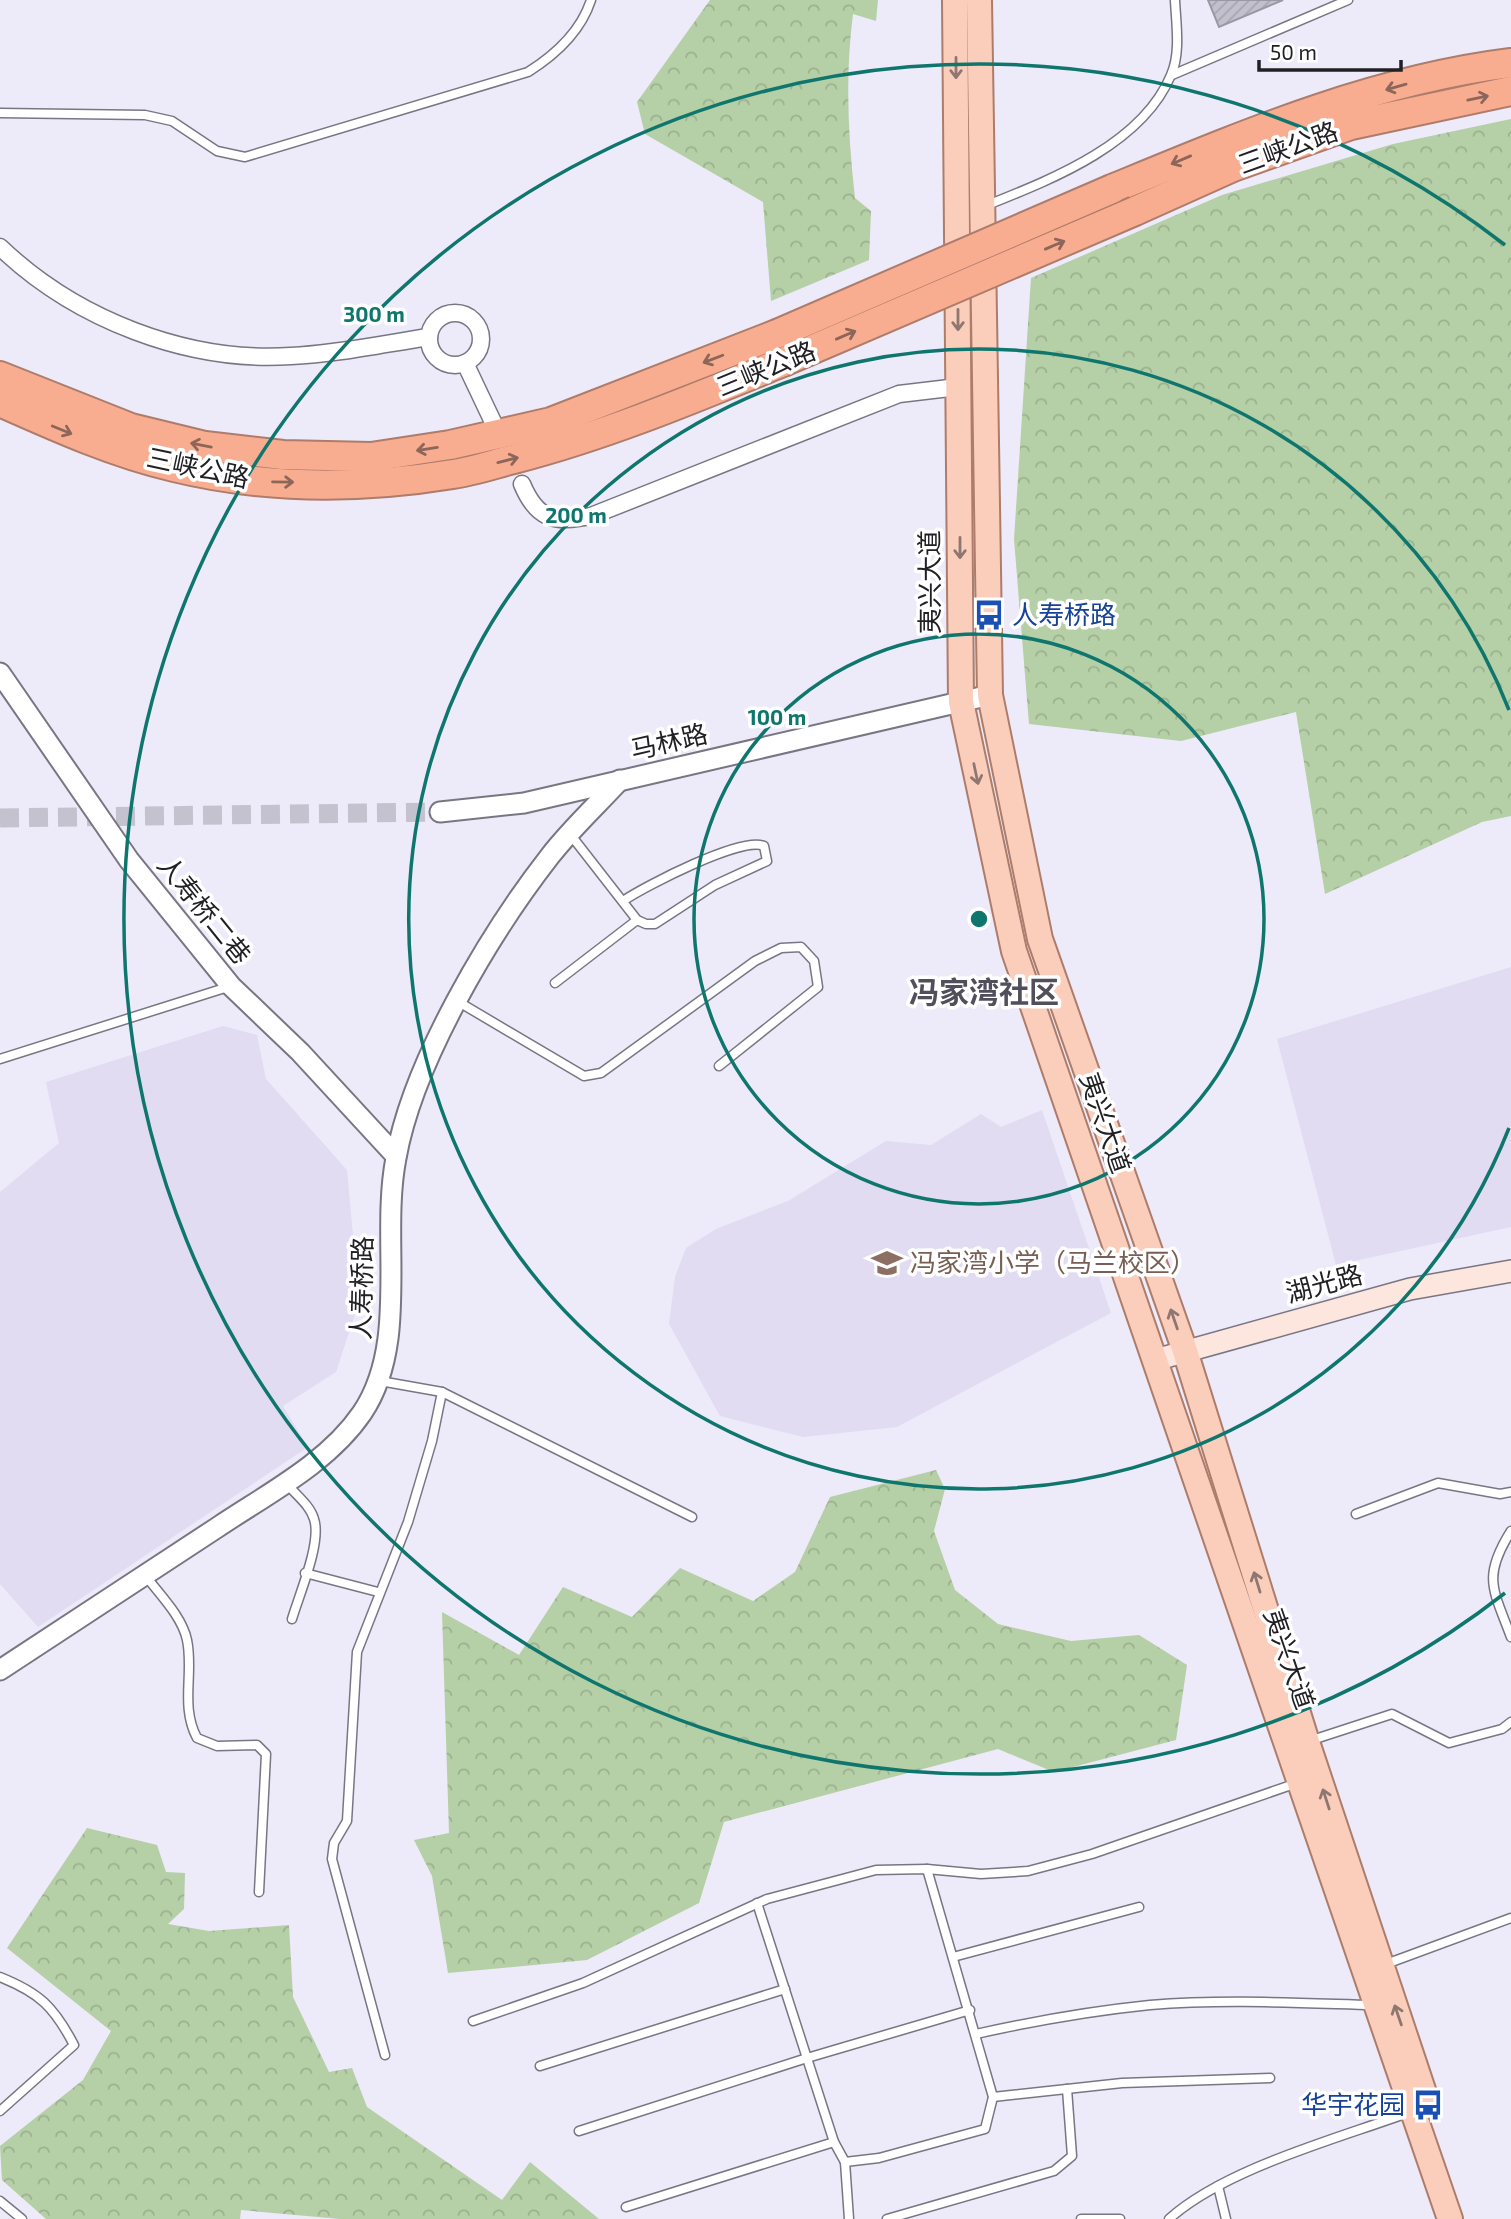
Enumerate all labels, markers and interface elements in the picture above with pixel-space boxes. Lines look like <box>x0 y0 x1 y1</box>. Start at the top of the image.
scale bar <box>1259 28 1401 72</box>
text: 50 m <box>1270 39 1317 64</box>
one-way arrow <box>949 56 963 79</box>
one-way arrow <box>1386 81 1408 94</box>
one-way arrow <box>1466 91 1489 105</box>
street label: 三峡公路 <box>1233 114 1342 179</box>
one-way arrow <box>1171 155 1193 168</box>
one-way arrow <box>1044 238 1065 251</box>
text: 300 m <box>343 301 405 326</box>
one-way arrow <box>951 308 965 331</box>
one-way arrow <box>835 328 856 341</box>
street label: 三峡公路 <box>711 334 819 401</box>
one-way arrow <box>703 354 725 367</box>
one-way arrow <box>51 424 73 437</box>
one-way arrow <box>190 437 213 451</box>
street label: 三峡公路 <box>144 441 252 493</box>
one-way arrow <box>416 442 439 455</box>
one-way arrow <box>496 453 519 466</box>
one-way arrow <box>271 475 294 489</box>
text: 200 m <box>545 502 607 527</box>
street label: 夷兴大道 <box>913 530 944 634</box>
one-way arrow <box>953 536 967 559</box>
bus stop icon: 人寿桥路 <box>972 598 1006 632</box>
place label: 人寿桥路 <box>1012 598 1116 629</box>
text: 100 m <box>748 704 806 729</box>
street label: 马林路 <box>627 717 710 764</box>
one-way arrow <box>970 762 984 785</box>
street label: 人寿桥二巷 <box>152 849 258 969</box>
centre of rings <box>967 907 991 931</box>
district label: 冯家湾社区 <box>909 973 1059 1009</box>
street label: 夷兴大道 <box>1075 1068 1138 1177</box>
street label: 人寿桥路 <box>344 1236 377 1340</box>
school or university icon: 冯家湾小学（马兰校区） <box>870 1246 904 1280</box>
place label: 冯家湾小学（马兰校区） <box>910 1246 1196 1277</box>
street label: 湖光路 <box>1282 1257 1365 1308</box>
one-way arrow <box>1167 1308 1179 1330</box>
one-way arrow <box>1250 1572 1263 1594</box>
street label: 夷兴大道 <box>1259 1604 1322 1713</box>
one-way arrow <box>1319 1789 1331 1811</box>
one-way arrow <box>1391 2004 1403 2026</box>
place label: 华宇花园 <box>1301 2088 1405 2119</box>
bus stop icon: 华宇花园 <box>1411 2088 1445 2122</box>

